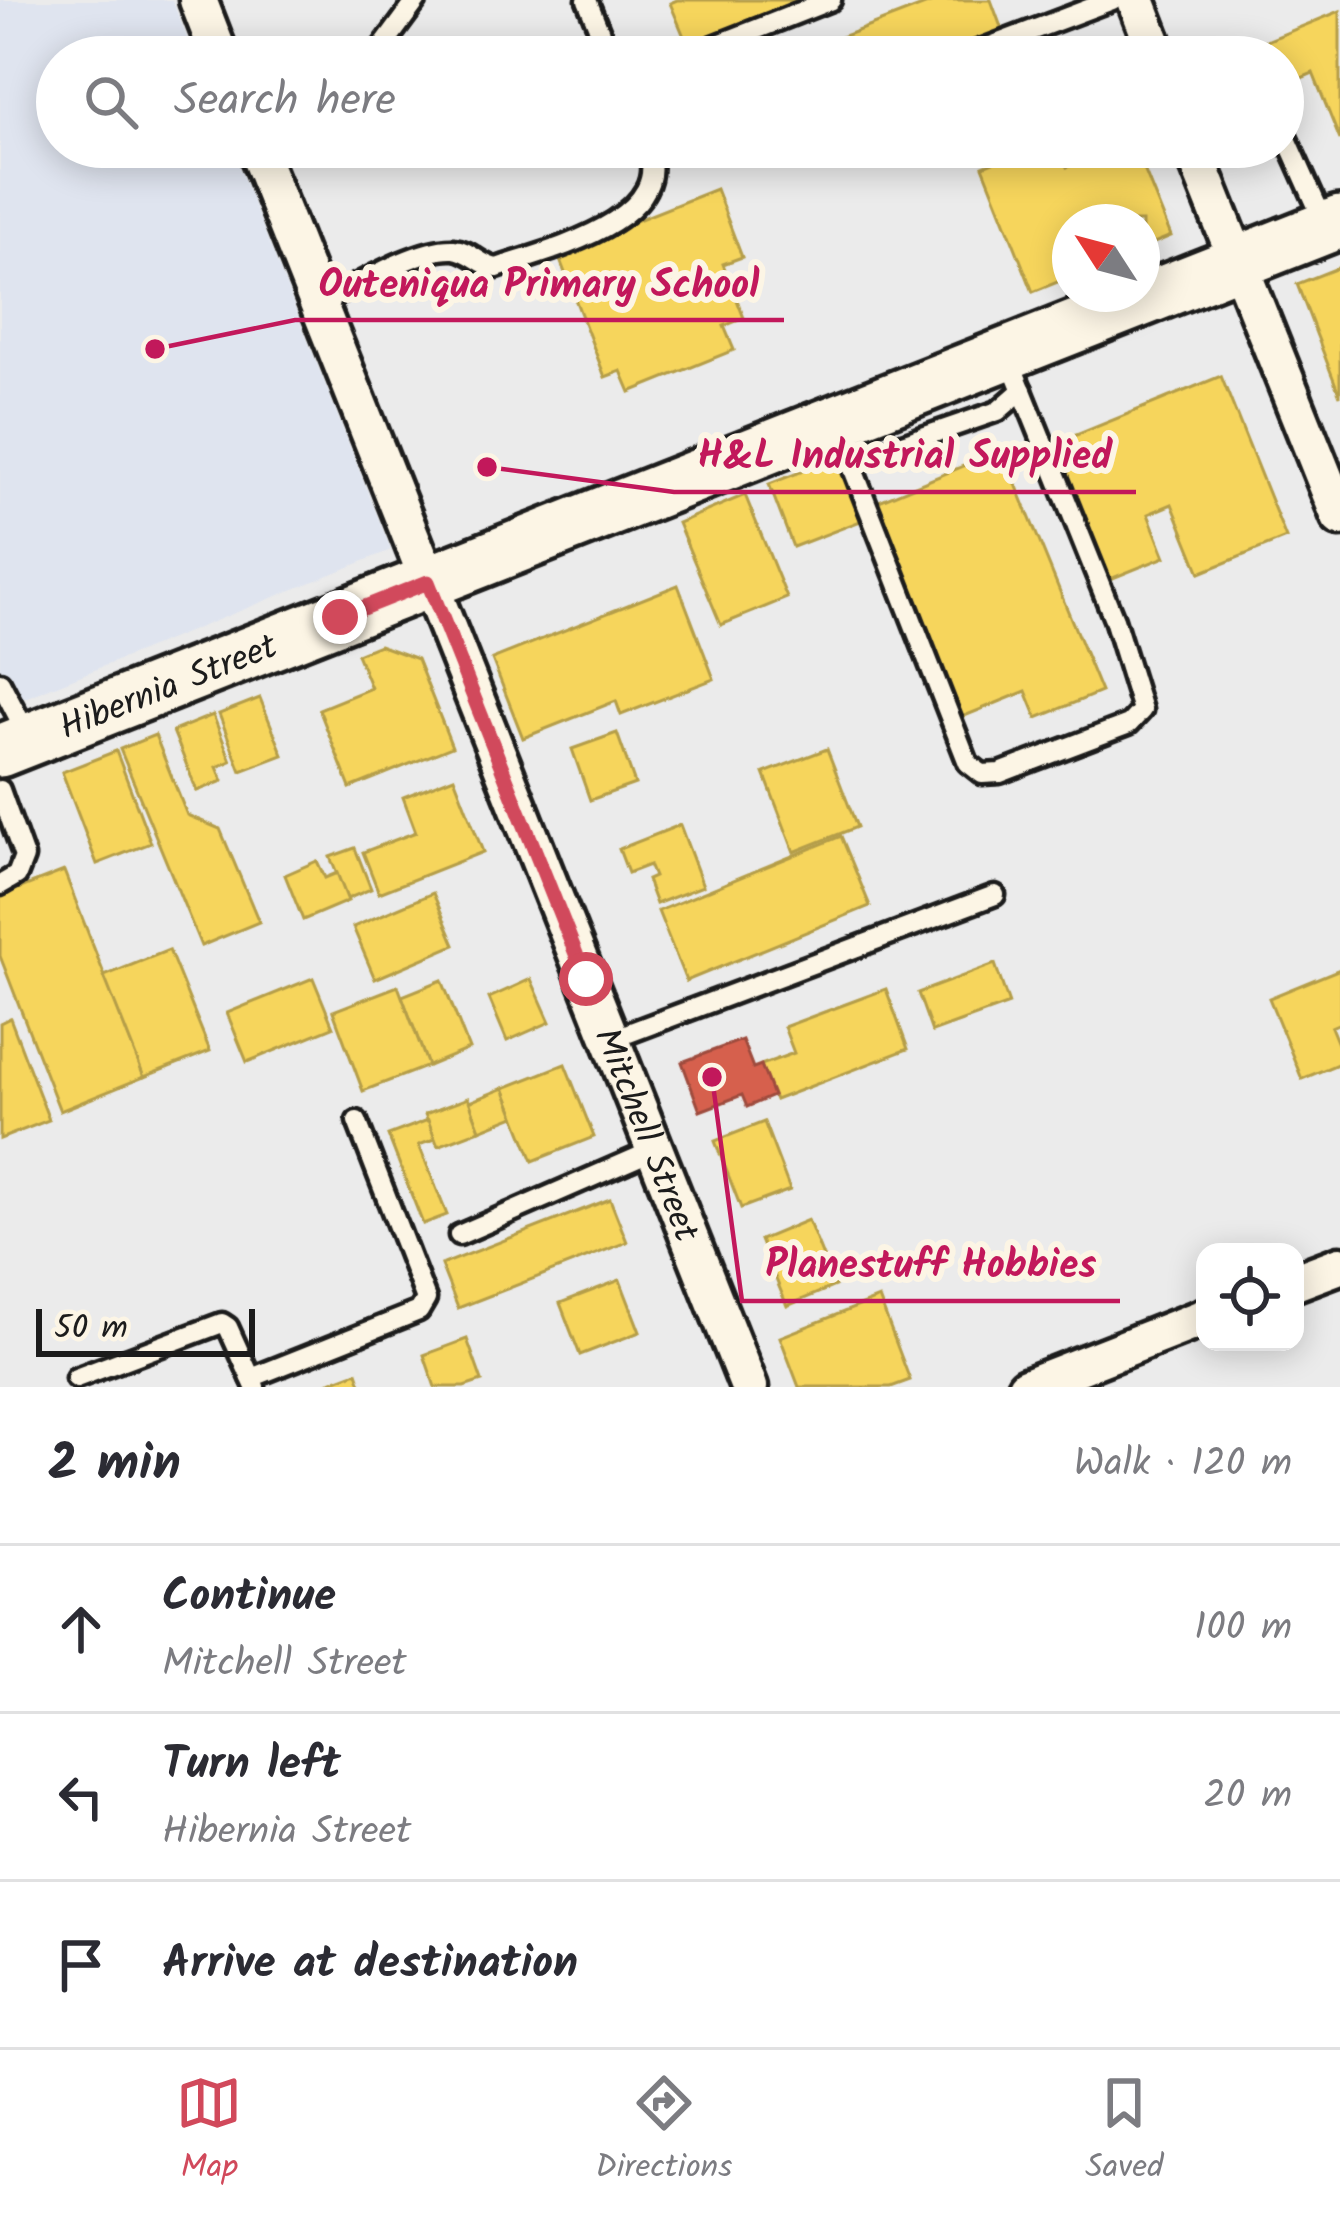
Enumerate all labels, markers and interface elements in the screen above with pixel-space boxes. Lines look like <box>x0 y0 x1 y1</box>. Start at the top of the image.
search box <box>36 36 1304 168</box>
text: Search here <box>174 66 396 138</box>
icon: search <box>78 69 144 135</box>
north arrow <box>1052 204 1160 312</box>
callout: Outeniqua Primary School <box>295 245 784 320</box>
text: Outeniqua Primary School <box>319 256 760 318</box>
callout: H&L Industrial Supplied <box>674 417 1136 492</box>
text: H&L Industrial Supplied <box>698 427 1113 489</box>
route end <box>313 590 367 644</box>
street label: Hibernia Street <box>51 619 287 757</box>
route start <box>559 952 613 1006</box>
street label: Mitchell Street <box>577 1020 714 1252</box>
callout: Planestuff Hobbies <box>742 1226 1120 1301</box>
text: Planestuff Hobbies <box>766 1236 1096 1298</box>
map controls <box>1196 1243 1304 1351</box>
button: locate <box>1196 1243 1304 1351</box>
scale bar <box>36 1303 255 1356</box>
text: 50 m <box>54 1303 128 1356</box>
text: 2 min <box>48 1425 181 1506</box>
text: Walk · 120 m <box>1074 1434 1292 1496</box>
text: Continue <box>162 1562 336 1634</box>
icon: ahead <box>48 1596 114 1662</box>
text: 100 m <box>1194 1598 1292 1660</box>
text: Mitchell Street <box>162 1634 407 1696</box>
text: Turn left <box>162 1730 341 1802</box>
icon: left <box>48 1764 114 1830</box>
text: 20 m <box>1203 1766 1292 1828</box>
text: Hibernia Street <box>162 1802 411 1864</box>
text: Arrive at destination <box>162 1929 578 2001</box>
icon: arrive <box>48 1932 114 1998</box>
tab: Map <box>176 2070 242 2195</box>
tab: Directions <box>595 2070 732 2195</box>
tab: Saved <box>1085 2070 1164 2195</box>

